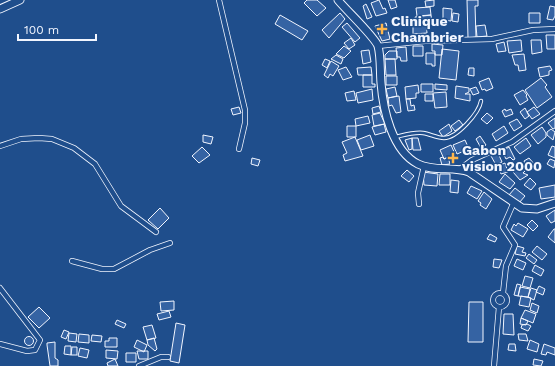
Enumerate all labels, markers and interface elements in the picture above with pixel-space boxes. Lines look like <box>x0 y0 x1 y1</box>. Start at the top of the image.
place label: Clinique Chambrier <box>391 13 464 45</box>
scale bar <box>18 16 96 42</box>
text: 100 m <box>24 23 59 37</box>
marker: Clinique Chambrier <box>376 23 388 35</box>
place label: Gabon vision 2000 <box>461 142 542 174</box>
marker: Gabon vision 2000 <box>447 152 459 164</box>

